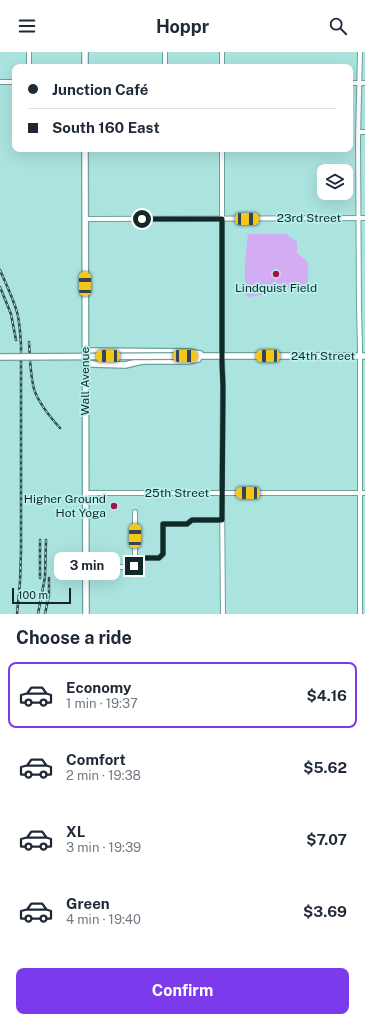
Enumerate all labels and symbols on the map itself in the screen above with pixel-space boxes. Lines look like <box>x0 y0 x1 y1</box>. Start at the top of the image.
route start <box>133 210 151 228</box>
street label: 23rd Street <box>277 211 342 225</box>
car <box>235 213 259 225</box>
marker: Lindquist Field <box>271 269 281 279</box>
car <box>79 272 91 296</box>
place label: Lindquist Field <box>235 281 317 295</box>
street label: Wall Avenue <box>78 346 92 415</box>
street label: 24th Street <box>291 349 355 363</box>
car <box>96 350 120 362</box>
car <box>173 350 197 362</box>
car <box>256 350 280 362</box>
street label: 25th Street <box>145 486 210 500</box>
car <box>236 487 260 499</box>
place label: Higher Ground Hot Yoga <box>24 492 106 520</box>
marker: Higher Ground Hot Yoga <box>109 501 119 511</box>
car <box>129 524 141 548</box>
callout: 3 min <box>54 552 120 580</box>
route end <box>125 557 143 575</box>
scale bar <box>12 586 71 605</box>

